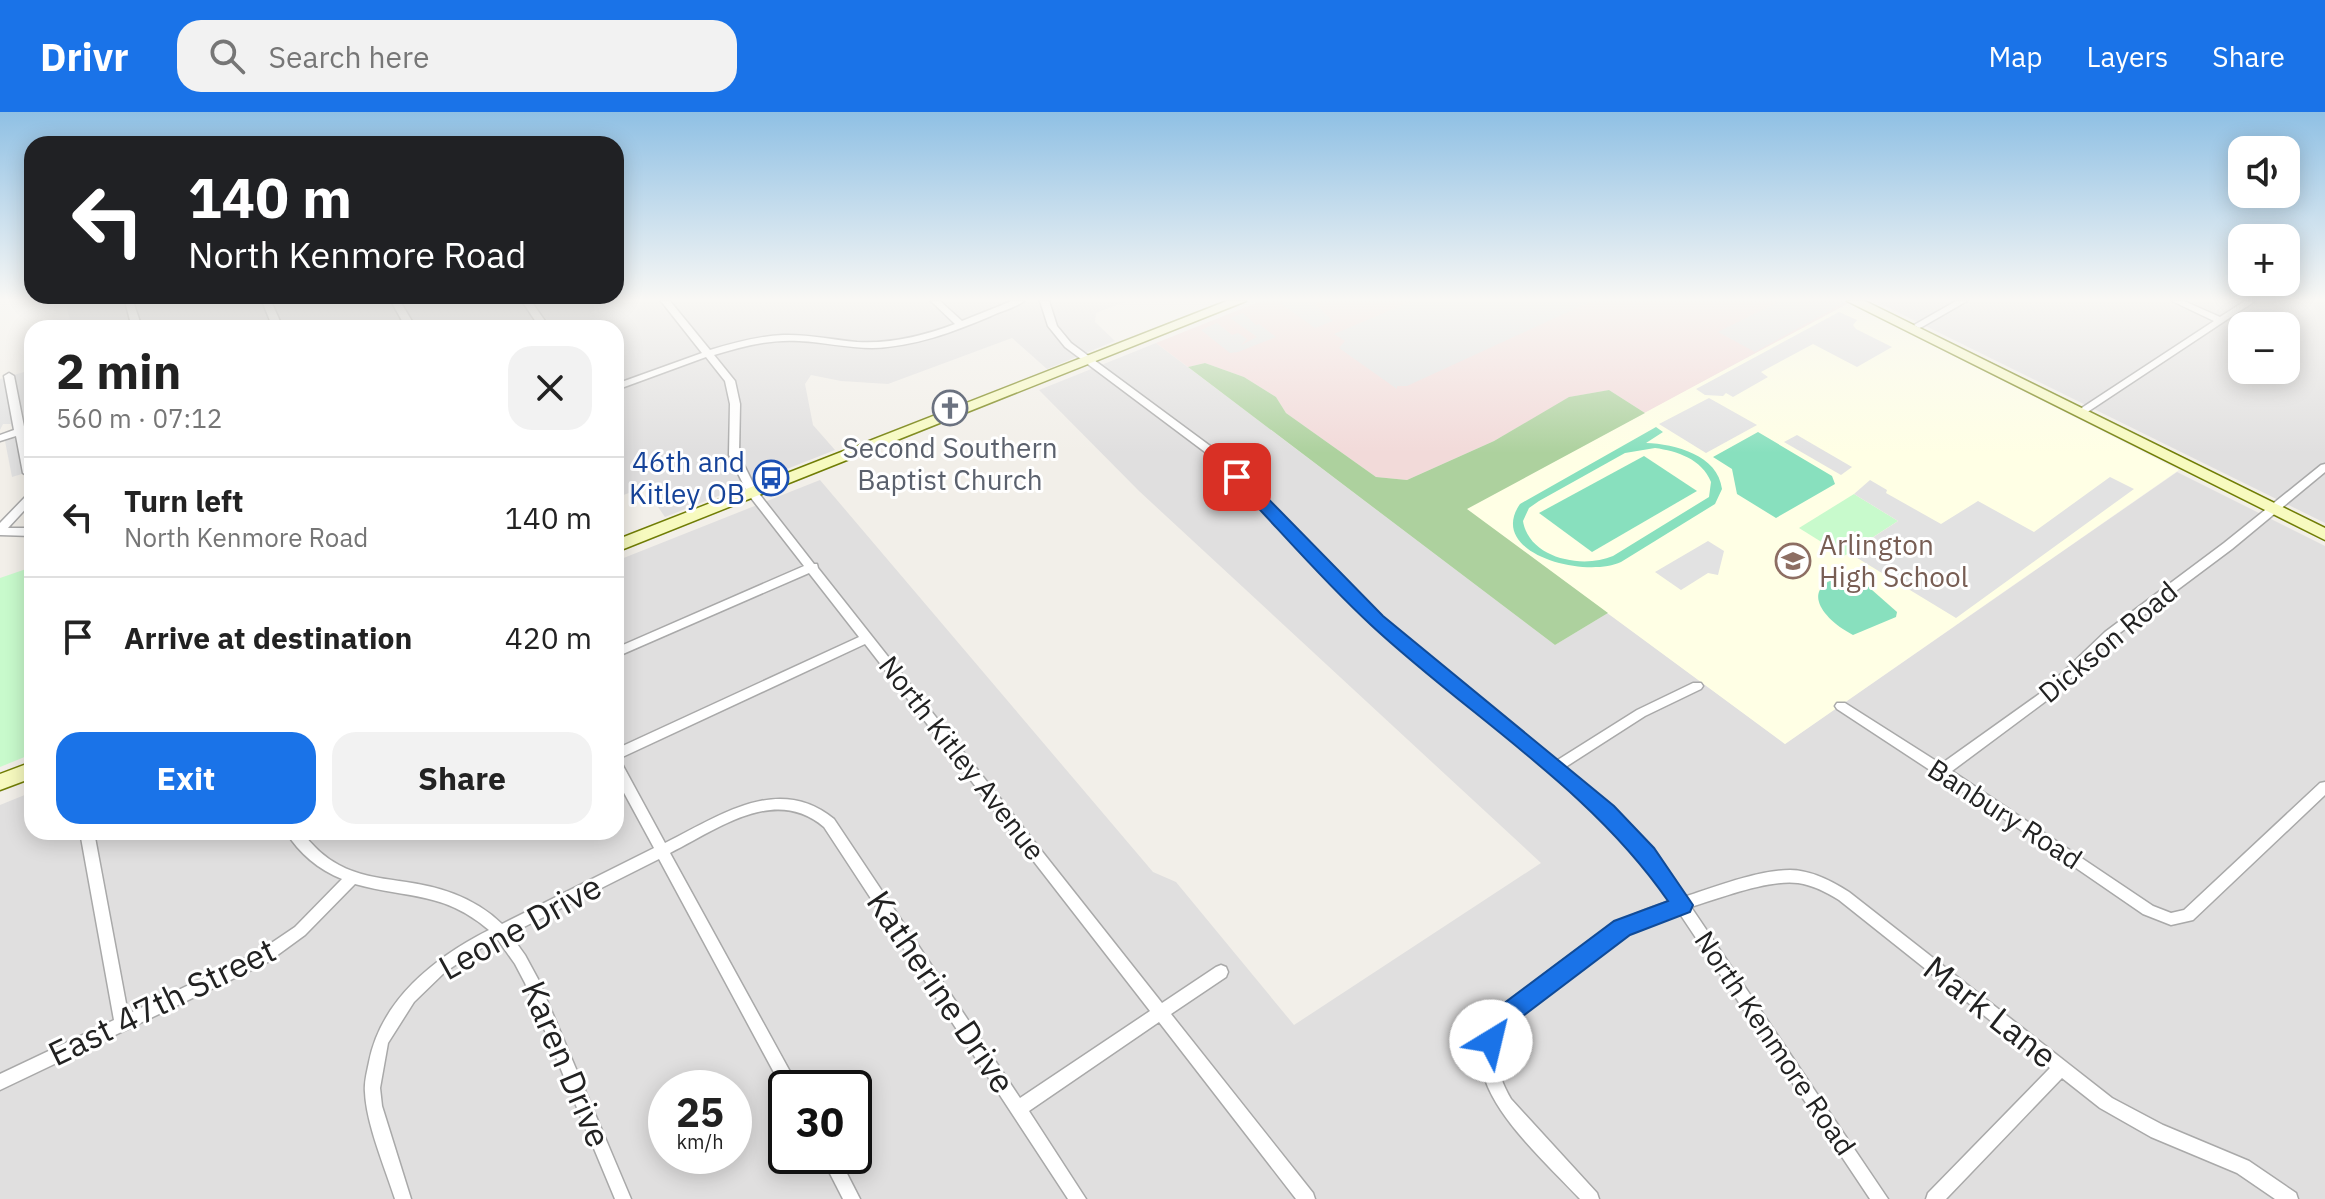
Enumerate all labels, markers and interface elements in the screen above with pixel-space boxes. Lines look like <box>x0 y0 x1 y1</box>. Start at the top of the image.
search box <box>177 20 737 92</box>
text: Drivr <box>40 32 129 81</box>
icon: search <box>205 34 249 78</box>
text: Search here <box>269 37 429 76</box>
text: Map <box>1988 38 2042 75</box>
text: Layers <box>2086 38 2168 75</box>
text: Share <box>2212 38 2285 75</box>
map controls <box>2228 136 2300 384</box>
button: sound <box>2228 136 2300 208</box>
text: 140 m <box>188 161 352 233</box>
icon: left <box>56 168 160 272</box>
button: + <box>2228 224 2300 296</box>
text: North Kenmore Road <box>188 231 526 278</box>
button: − <box>2228 312 2300 384</box>
text: 2 min <box>56 340 181 402</box>
button: close <box>508 346 592 430</box>
church icon: Second Southern Baptist Church <box>931 389 969 427</box>
text: 560 m · 07:12 <box>56 401 222 435</box>
place label: Second Southern Baptist Church <box>842 429 1058 498</box>
place label: 46th and Kitley OB <box>629 443 745 512</box>
pin <box>1203 443 1271 511</box>
icon: arrive <box>1215 455 1259 499</box>
bus stop icon: 46th and Kitley OB <box>752 459 790 497</box>
text: Turn left <box>124 481 243 520</box>
icon: left <box>56 495 100 539</box>
text: 140 m <box>505 498 592 537</box>
text: North Kenmore Road <box>124 520 368 554</box>
place label: Arlington High School <box>1819 526 1968 595</box>
school or university icon: Arlington High School <box>1774 542 1812 580</box>
street label: Dickson Road <box>2030 573 2185 711</box>
icon: arrive <box>56 615 100 659</box>
text: Arrive at destination <box>124 618 412 657</box>
text: 420 m <box>505 618 592 657</box>
street label: North Kitley Avenue <box>871 648 1054 867</box>
button: Exit <box>56 732 316 824</box>
button: Share <box>332 732 592 824</box>
street label: Banbury Road <box>1921 750 2089 877</box>
street label: Leone Drive <box>430 863 609 989</box>
street label: Katherine Drive <box>858 882 1026 1101</box>
street label: North Kenmore Road <box>1686 923 1864 1162</box>
street label: East 47th Street <box>41 927 282 1075</box>
street label: Mark Lane <box>1915 945 2066 1077</box>
street label: Karen Drive <box>512 974 622 1153</box>
position arrow <box>1449 999 1533 1083</box>
speed limit sign: 30 <box>768 1070 872 1174</box>
text: 25 <box>676 1086 724 1138</box>
text: km/h <box>676 1128 724 1155</box>

